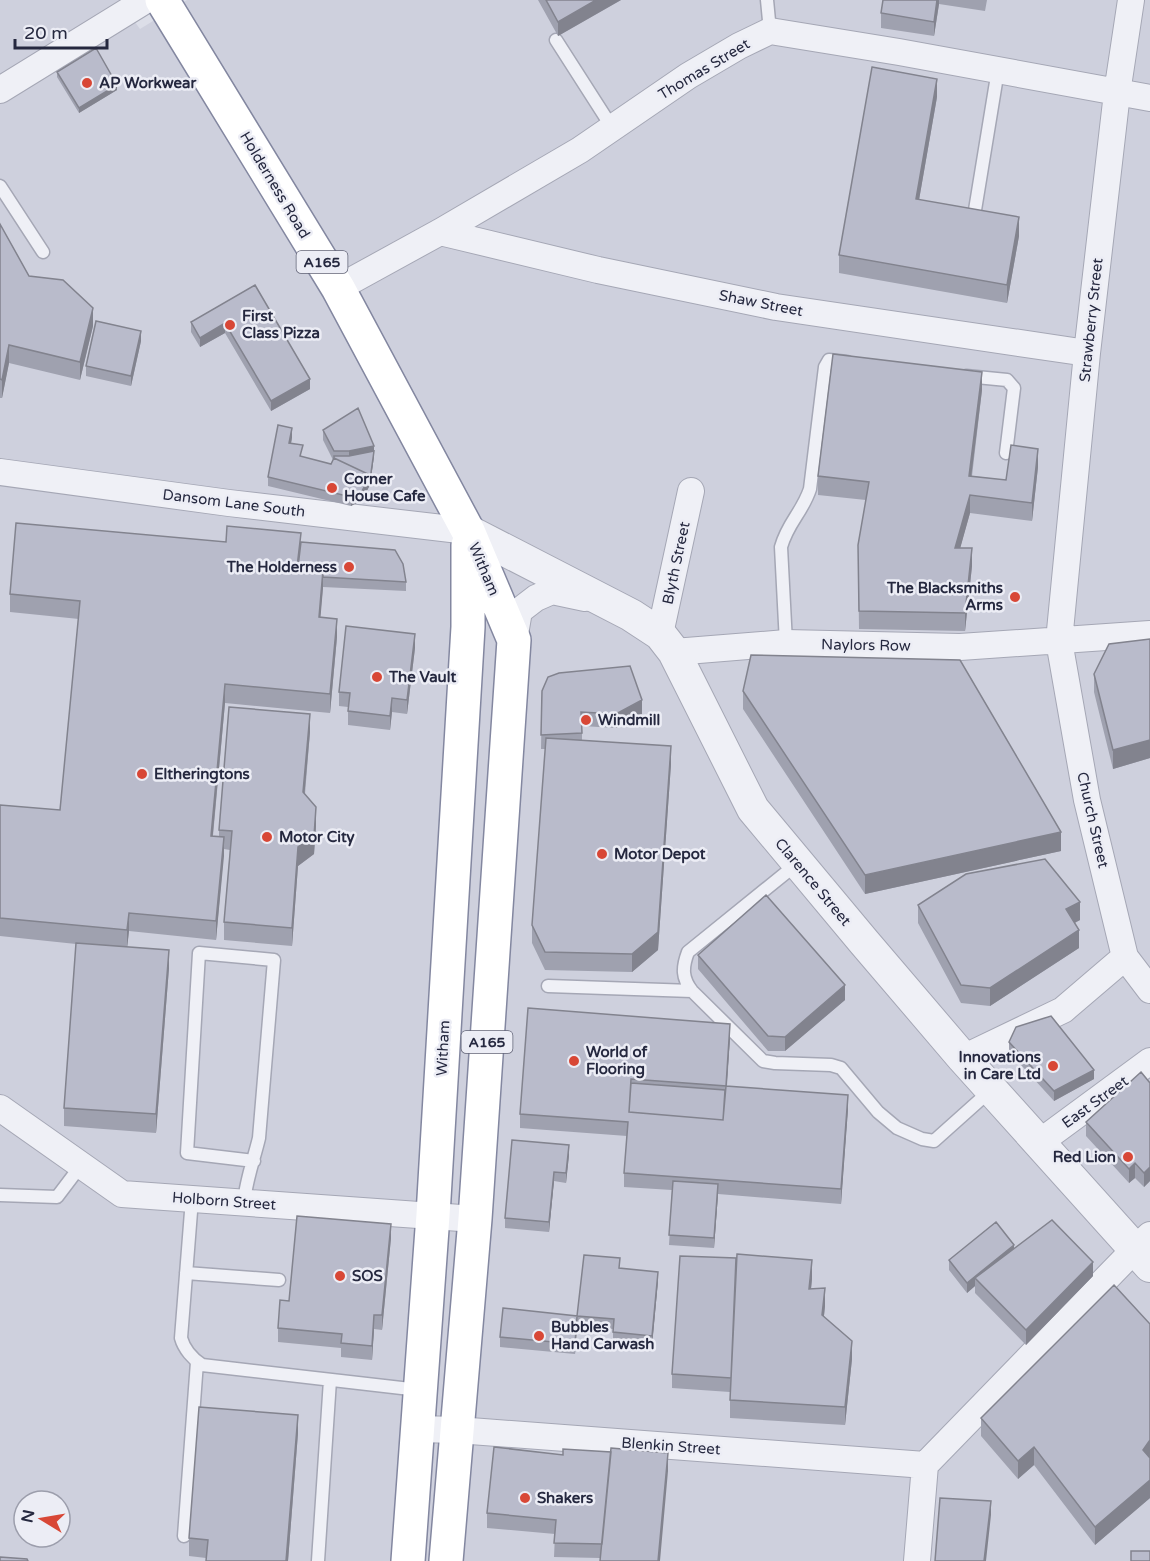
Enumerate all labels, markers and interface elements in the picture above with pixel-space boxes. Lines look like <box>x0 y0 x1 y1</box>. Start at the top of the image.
scale bar <box>15 12 106 50</box>
text: 20 m <box>24 22 68 44</box>
street label: Thomas Street <box>655 35 753 103</box>
place label: AP Workwear <box>99 74 196 92</box>
marker: AP Workwear <box>80 76 94 90</box>
street label: Holderness Road <box>236 128 314 242</box>
road number: A165 <box>296 251 348 273</box>
street label: Strawberry Street <box>1076 257 1107 383</box>
street label: Shaw Street <box>717 286 805 320</box>
place label: First Class Pizza <box>242 307 320 342</box>
marker: First Class Pizza <box>223 318 237 332</box>
place label: Corner House Cafe <box>344 470 426 505</box>
marker: Corner House Cafe <box>325 481 339 495</box>
street label: Dansom Lane South <box>162 485 306 521</box>
street label: Blyth Street <box>658 520 694 606</box>
street label: Witham <box>465 540 503 598</box>
place label: The Holderness <box>226 558 337 576</box>
marker: The Holderness <box>342 560 356 574</box>
place label: The Blacksmiths Arms <box>886 579 1003 614</box>
marker: The Blacksmiths Arms <box>1008 590 1022 604</box>
street label: Naylors Row <box>821 635 911 655</box>
place label: The Vault <box>388 668 456 686</box>
marker: The Vault <box>370 670 384 684</box>
place label: Windmill <box>598 711 660 729</box>
marker: Windmill <box>579 713 593 727</box>
place label: Eltheringtons <box>154 765 250 784</box>
marker: Eltheringtons <box>135 767 149 781</box>
street label: Church Street <box>1073 770 1113 870</box>
place label: Motor City <box>279 828 355 847</box>
marker: Motor City <box>260 830 274 844</box>
street label: Clarence Street <box>771 834 855 930</box>
place label: Motor Depot <box>614 845 706 864</box>
marker: Motor Depot <box>595 847 609 861</box>
street label: Witham <box>433 1020 453 1076</box>
road number: A165 <box>462 1031 512 1053</box>
place label: World of Flooring <box>586 1043 648 1079</box>
place label: Innovations in Care Ltd <box>959 1048 1041 1083</box>
marker: World of Flooring <box>567 1054 581 1068</box>
marker: Innovations in Care Ltd <box>1046 1059 1060 1073</box>
street label: East Street <box>1058 1072 1132 1132</box>
place label: Red Lion <box>1053 1148 1116 1166</box>
marker: Red Lion <box>1121 1150 1135 1164</box>
street label: Holborn Street <box>171 1188 277 1214</box>
place label: SOS <box>352 1267 383 1285</box>
marker: SOS <box>333 1269 347 1283</box>
place label: Bubbles Hand Carwash <box>551 1318 654 1353</box>
marker: Bubbles Hand Carwash <box>532 1329 546 1343</box>
street label: Blenkin Street <box>621 1434 722 1458</box>
north arrow <box>12 1489 72 1549</box>
place label: Shakers <box>537 1489 593 1507</box>
marker: Shakers <box>518 1491 532 1505</box>
text: N <box>17 1508 39 1525</box>

